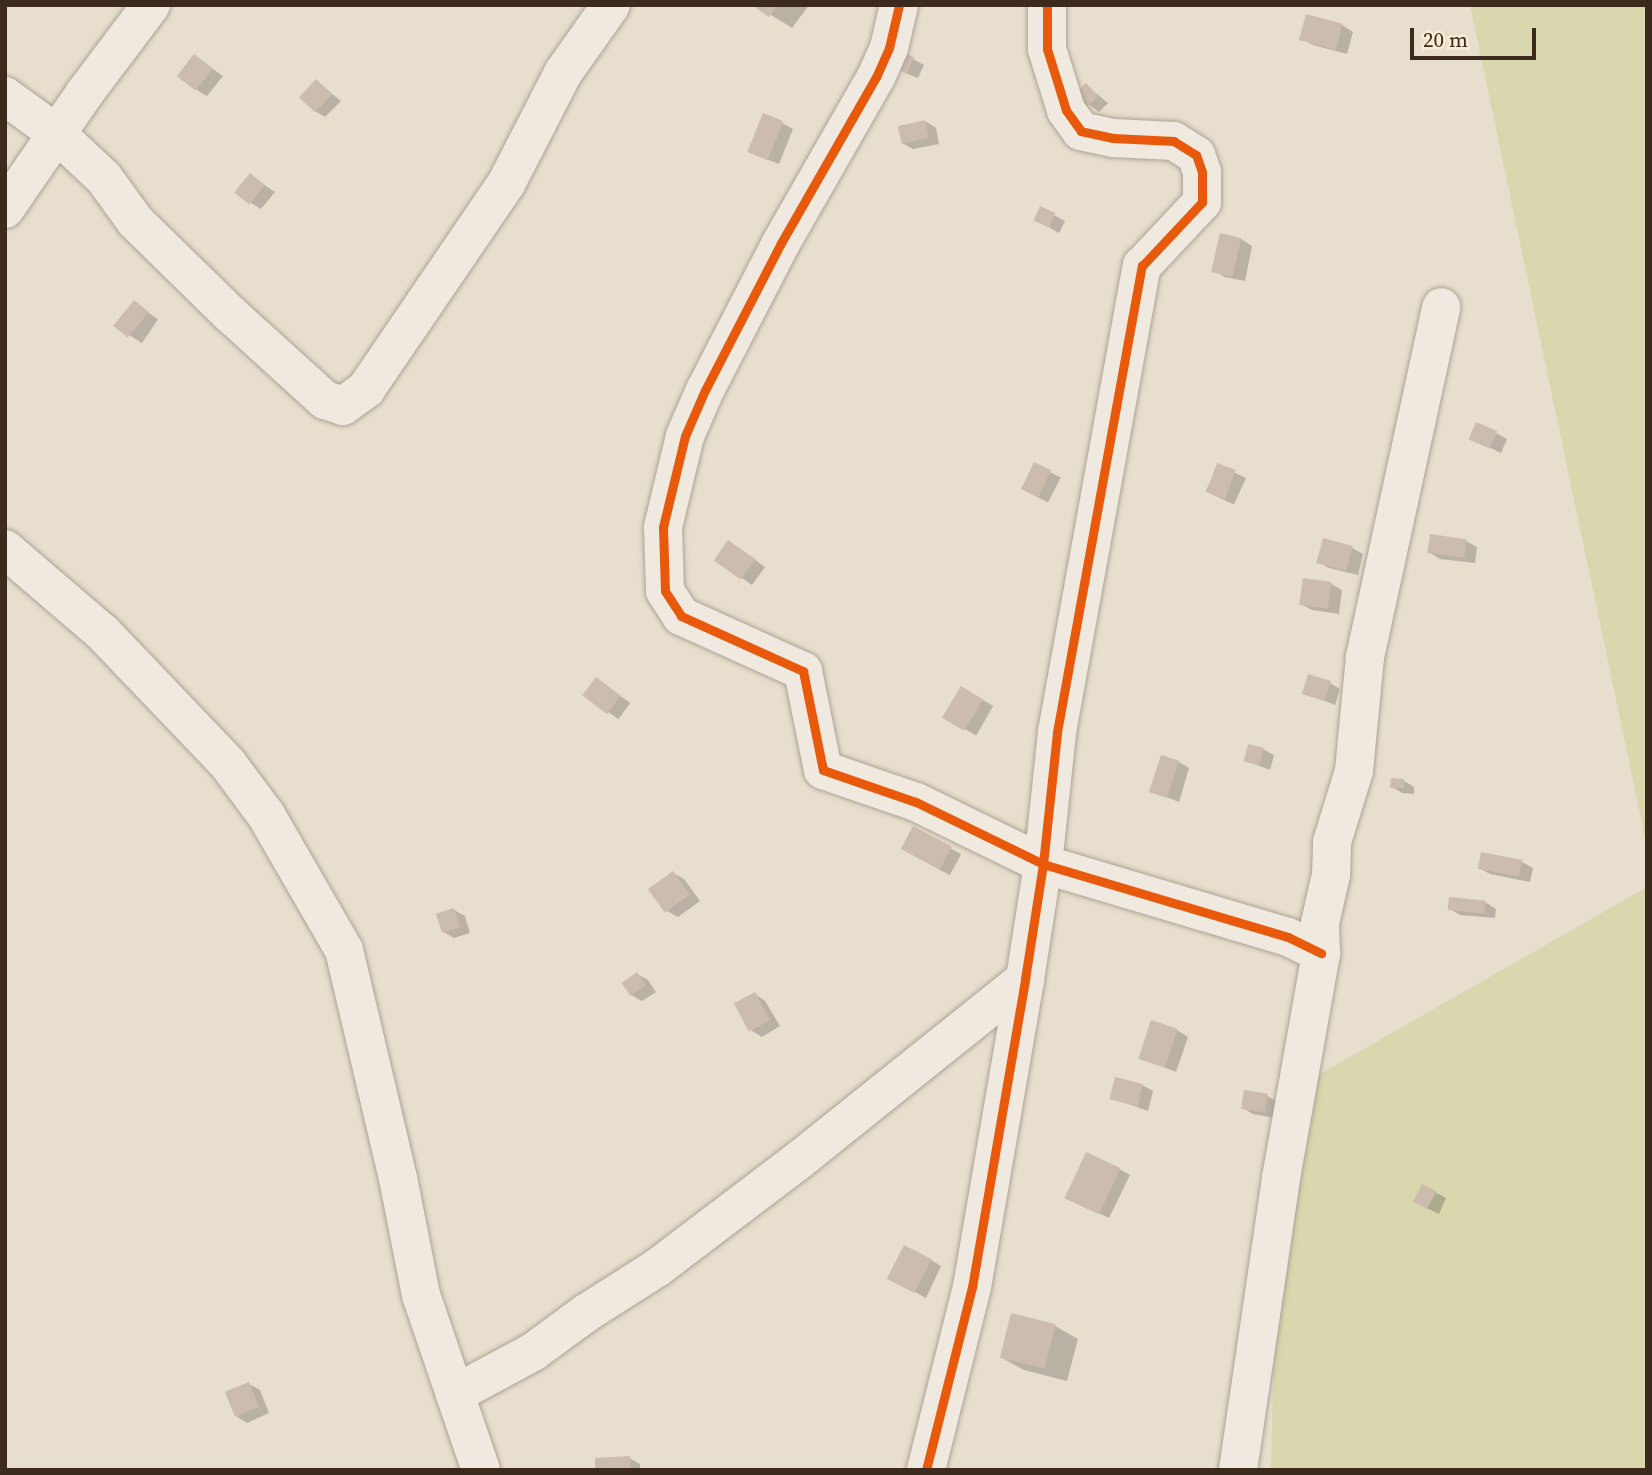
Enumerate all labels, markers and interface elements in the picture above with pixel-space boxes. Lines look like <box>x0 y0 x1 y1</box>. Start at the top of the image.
scale bar <box>1414 14 1540 58</box>
text: 20 m <box>1423 25 1468 54</box>

